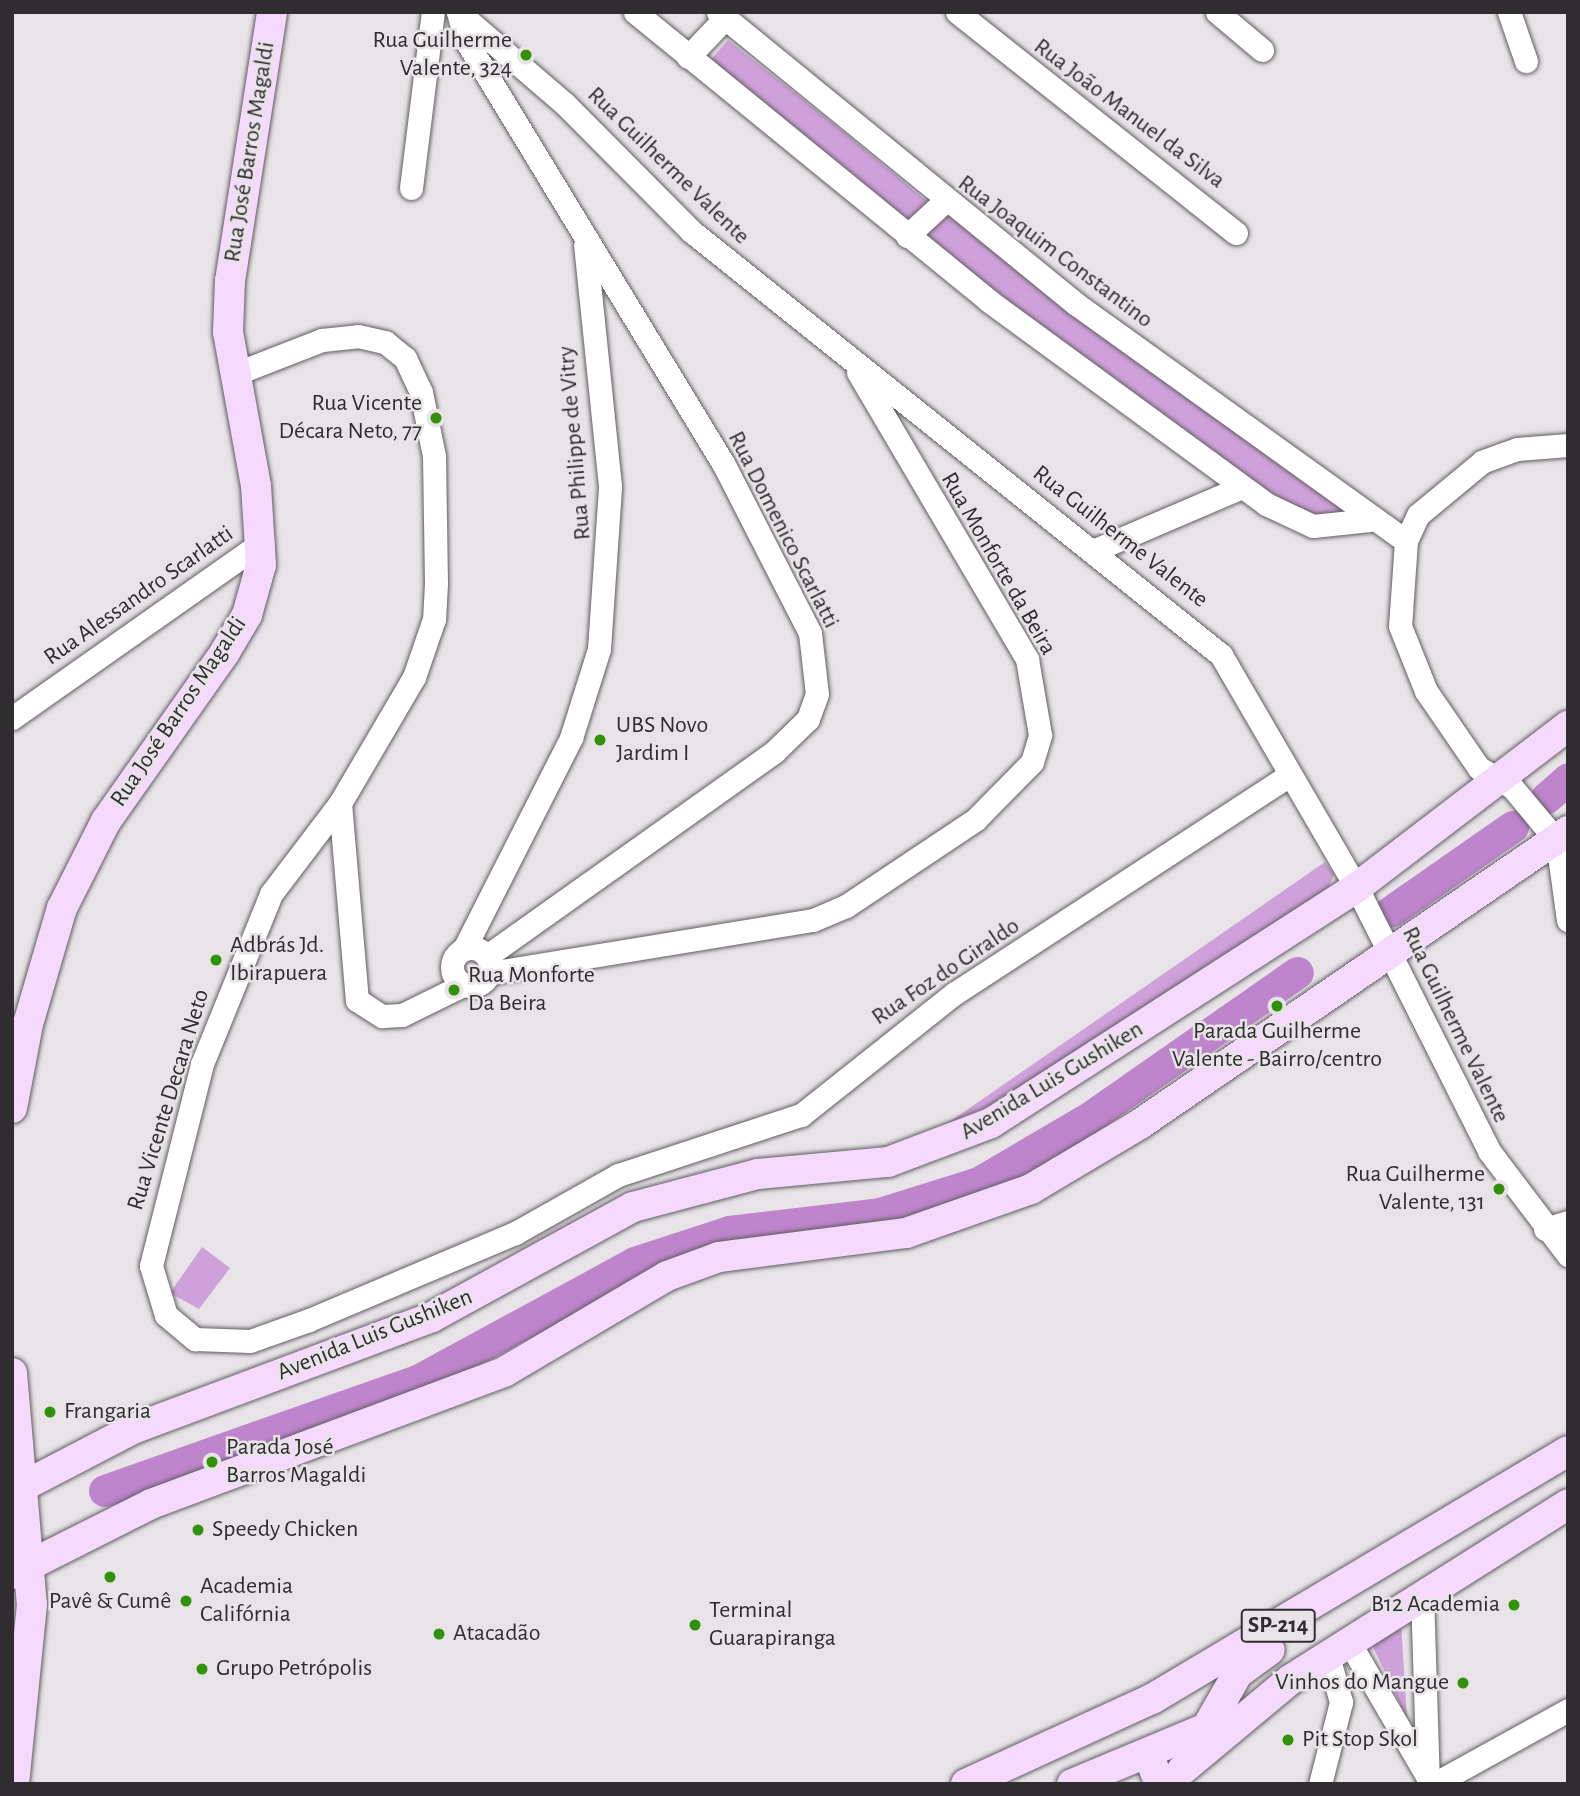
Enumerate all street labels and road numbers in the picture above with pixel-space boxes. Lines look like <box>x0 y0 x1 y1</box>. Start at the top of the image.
street label: Rua João Manuel da Silva <box>1028 33 1230 195</box>
street label: Rua José Barros Magaldi <box>218 40 282 264</box>
street label: Rua Guilherme Valente <box>581 81 755 251</box>
street label: Rua Joaquim Constantino <box>952 169 1158 335</box>
street label: Rua Philippe de Vitry <box>552 345 598 541</box>
street label: Rua Domenico Scarlatti <box>721 427 845 633</box>
street label: Rua Guilherme Valente <box>1027 460 1213 614</box>
street label: Rua Monforte da Beira <box>934 467 1062 661</box>
street label: Rua Alessandro Scarlatti <box>39 520 239 672</box>
street label: Rua José Barros Magaldi <box>105 611 253 813</box>
street label: Rua Foz do Giraldo <box>867 912 1025 1032</box>
street label: Rua Guilherme Valente <box>1395 922 1515 1128</box>
street label: Rua Vicente Decara Neto <box>122 986 216 1214</box>
street label: Avenida Luis Gushiken <box>955 1015 1149 1147</box>
street label: Avenida Luis Gushiken <box>273 1283 477 1387</box>
road number: SP-214 <box>1240 1606 1316 1646</box>

